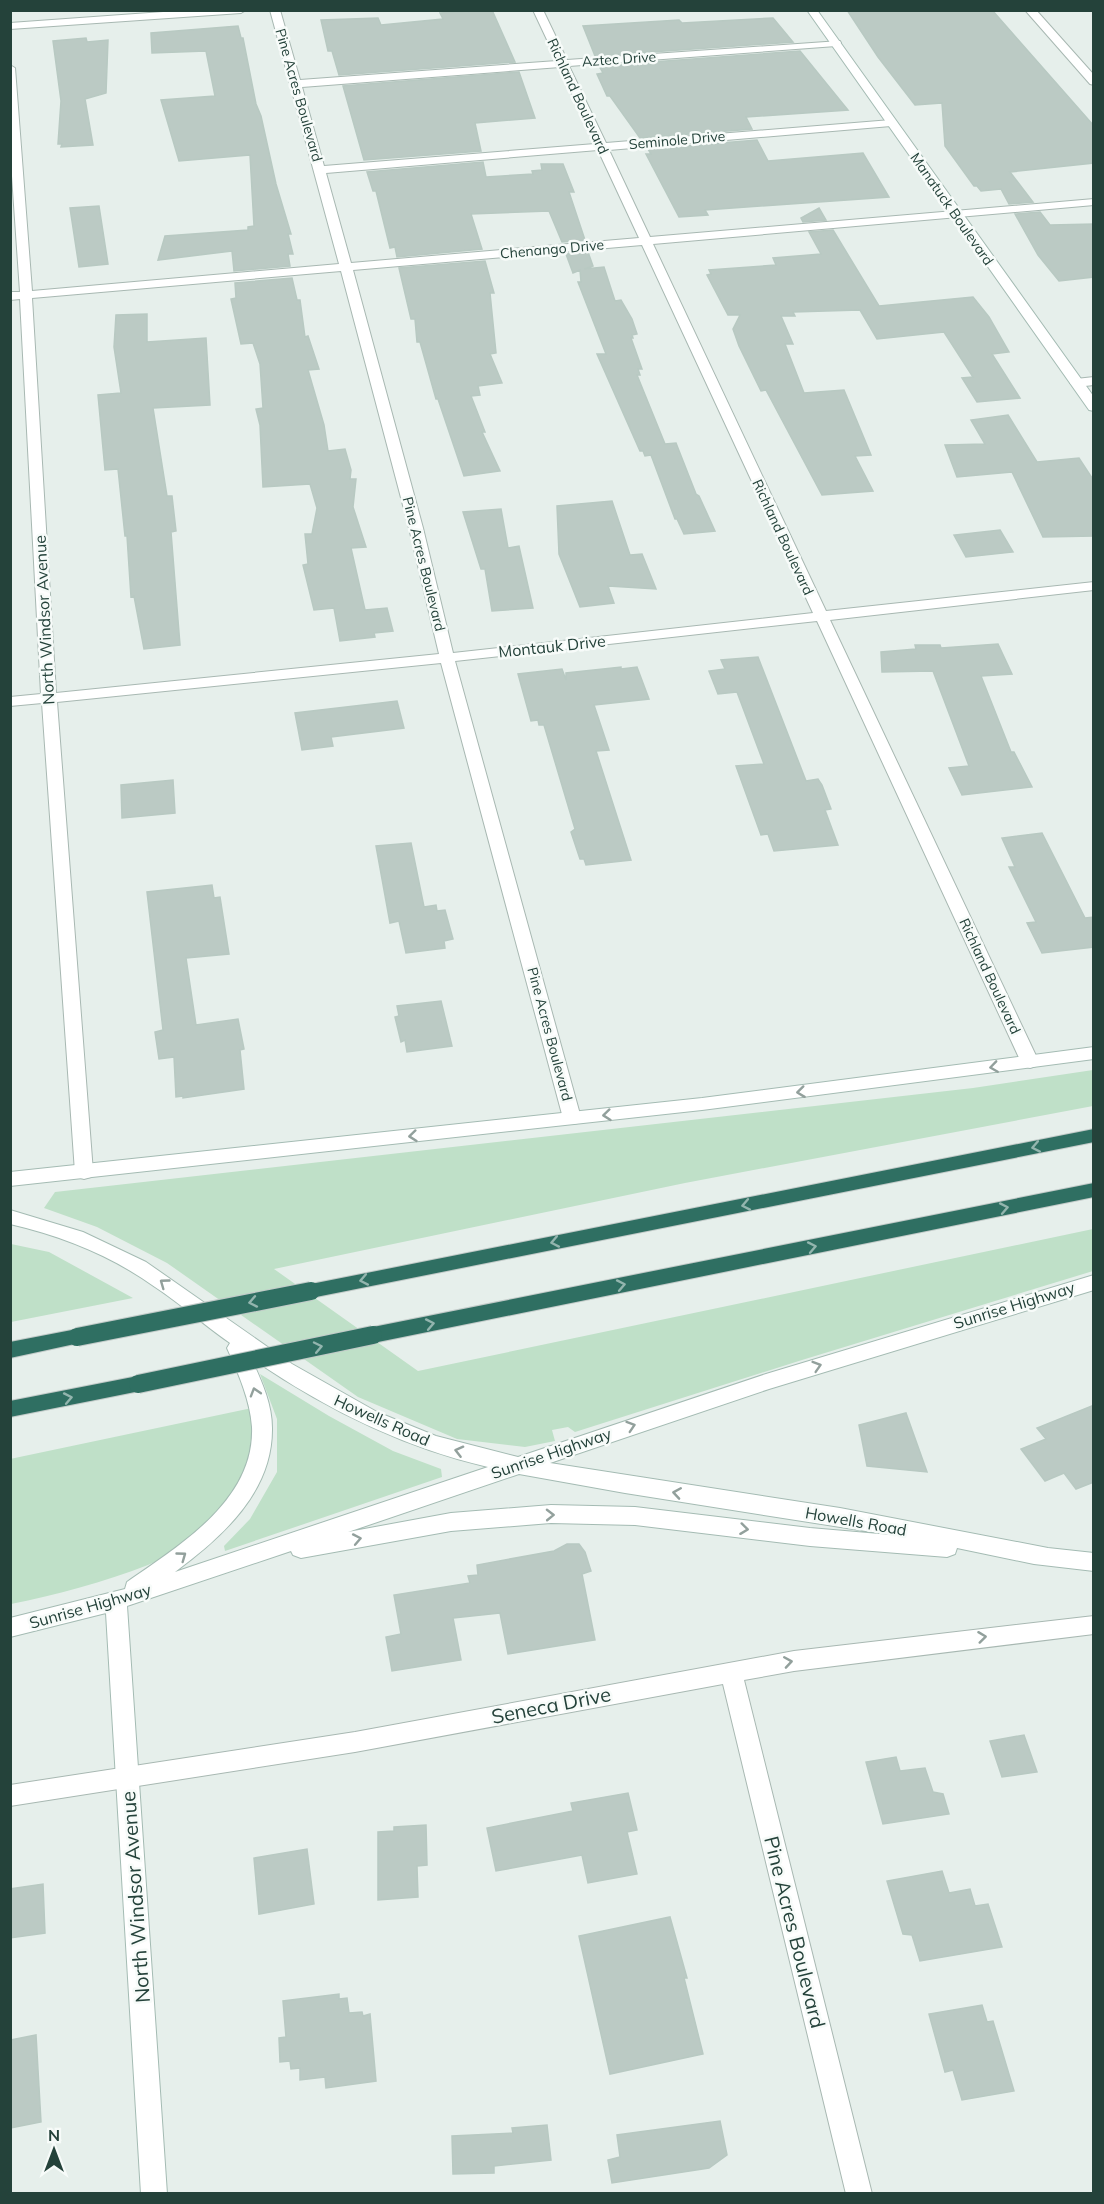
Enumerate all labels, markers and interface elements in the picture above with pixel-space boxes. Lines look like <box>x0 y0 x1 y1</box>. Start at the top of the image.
street label: Pine Acres Boulevard <box>271 26 327 164</box>
street label: Richland Boulevard <box>543 35 613 157</box>
street label: Aztec Drive <box>581 47 657 71</box>
street label: Seminole Drive <box>628 127 726 153</box>
street label: Manatuck Boulevard <box>906 149 998 269</box>
street label: Chenango Drive <box>499 235 605 263</box>
street label: Richland Boulevard <box>748 476 818 598</box>
street label: Pine Acres Boulevard <box>399 495 449 633</box>
street label: North Windsor Avenue <box>30 535 58 705</box>
street label: Montauk Drive <box>497 630 607 662</box>
street label: Richland Boulevard <box>955 915 1025 1037</box>
street label: Pine Acres Boulevard <box>523 965 577 1103</box>
one-way arrow <box>989 1060 999 1073</box>
one-way arrow <box>796 1085 805 1098</box>
one-way arrow <box>602 1108 611 1120</box>
one-way arrow <box>409 1129 418 1142</box>
one-way arrow <box>1031 1140 1041 1153</box>
one-way arrow <box>742 1198 752 1211</box>
one-way arrow <box>998 1202 1008 1215</box>
one-way arrow <box>550 1235 560 1248</box>
one-way arrow <box>807 1241 817 1254</box>
one-way arrow <box>359 1273 369 1286</box>
street label: Sunrise Highway <box>951 1277 1078 1333</box>
one-way arrow <box>160 1279 171 1290</box>
one-way arrow <box>616 1279 626 1292</box>
one-way arrow <box>249 1295 259 1308</box>
one-way arrow <box>425 1318 435 1331</box>
one-way arrow <box>313 1341 323 1354</box>
one-way arrow <box>811 1361 822 1373</box>
one-way arrow <box>250 1387 262 1398</box>
street label: Howells Road <box>331 1390 433 1450</box>
one-way arrow <box>63 1392 73 1405</box>
one-way arrow <box>625 1421 636 1434</box>
street label: Sunrise Highway <box>488 1423 614 1483</box>
one-way arrow <box>454 1446 464 1459</box>
one-way arrow <box>673 1487 683 1500</box>
street label: Howells Road <box>804 1502 908 1540</box>
one-way arrow <box>546 1508 555 1521</box>
one-way arrow <box>740 1522 749 1534</box>
one-way arrow <box>352 1533 362 1546</box>
one-way arrow <box>175 1552 186 1563</box>
street label: Sunrise Highway <box>27 1579 154 1633</box>
one-way arrow <box>977 1631 986 1644</box>
one-way arrow <box>784 1656 793 1668</box>
street label: Seneca Drive <box>489 1681 613 1729</box>
street label: North Windsor Avenue <box>115 1790 155 2004</box>
street label: Pine Acres Boulevard <box>759 1833 831 2031</box>
north arrow <box>24 2120 84 2180</box>
text: N <box>48 2125 60 2145</box>

